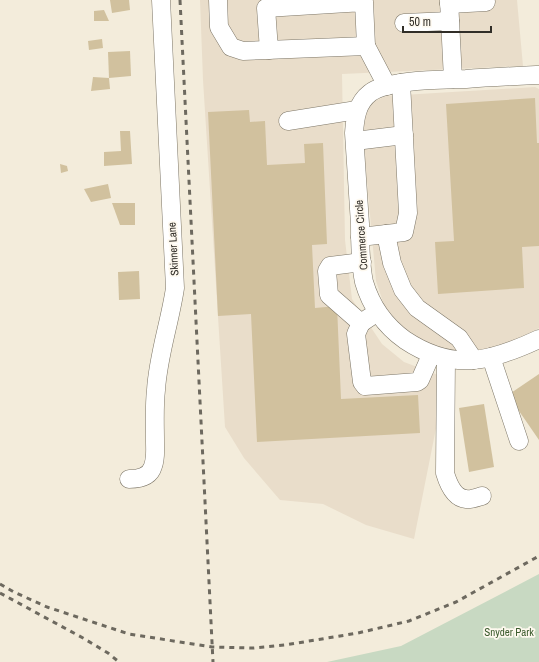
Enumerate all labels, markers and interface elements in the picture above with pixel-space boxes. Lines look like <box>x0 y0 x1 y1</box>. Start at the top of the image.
scale bar <box>403 8 491 34</box>
text: 50 m <box>409 14 431 30</box>
street label: Commerce Circle <box>352 200 370 270</box>
street label: Skinner Lane <box>165 222 181 276</box>
park label: Snyder Park <box>484 625 534 639</box>

